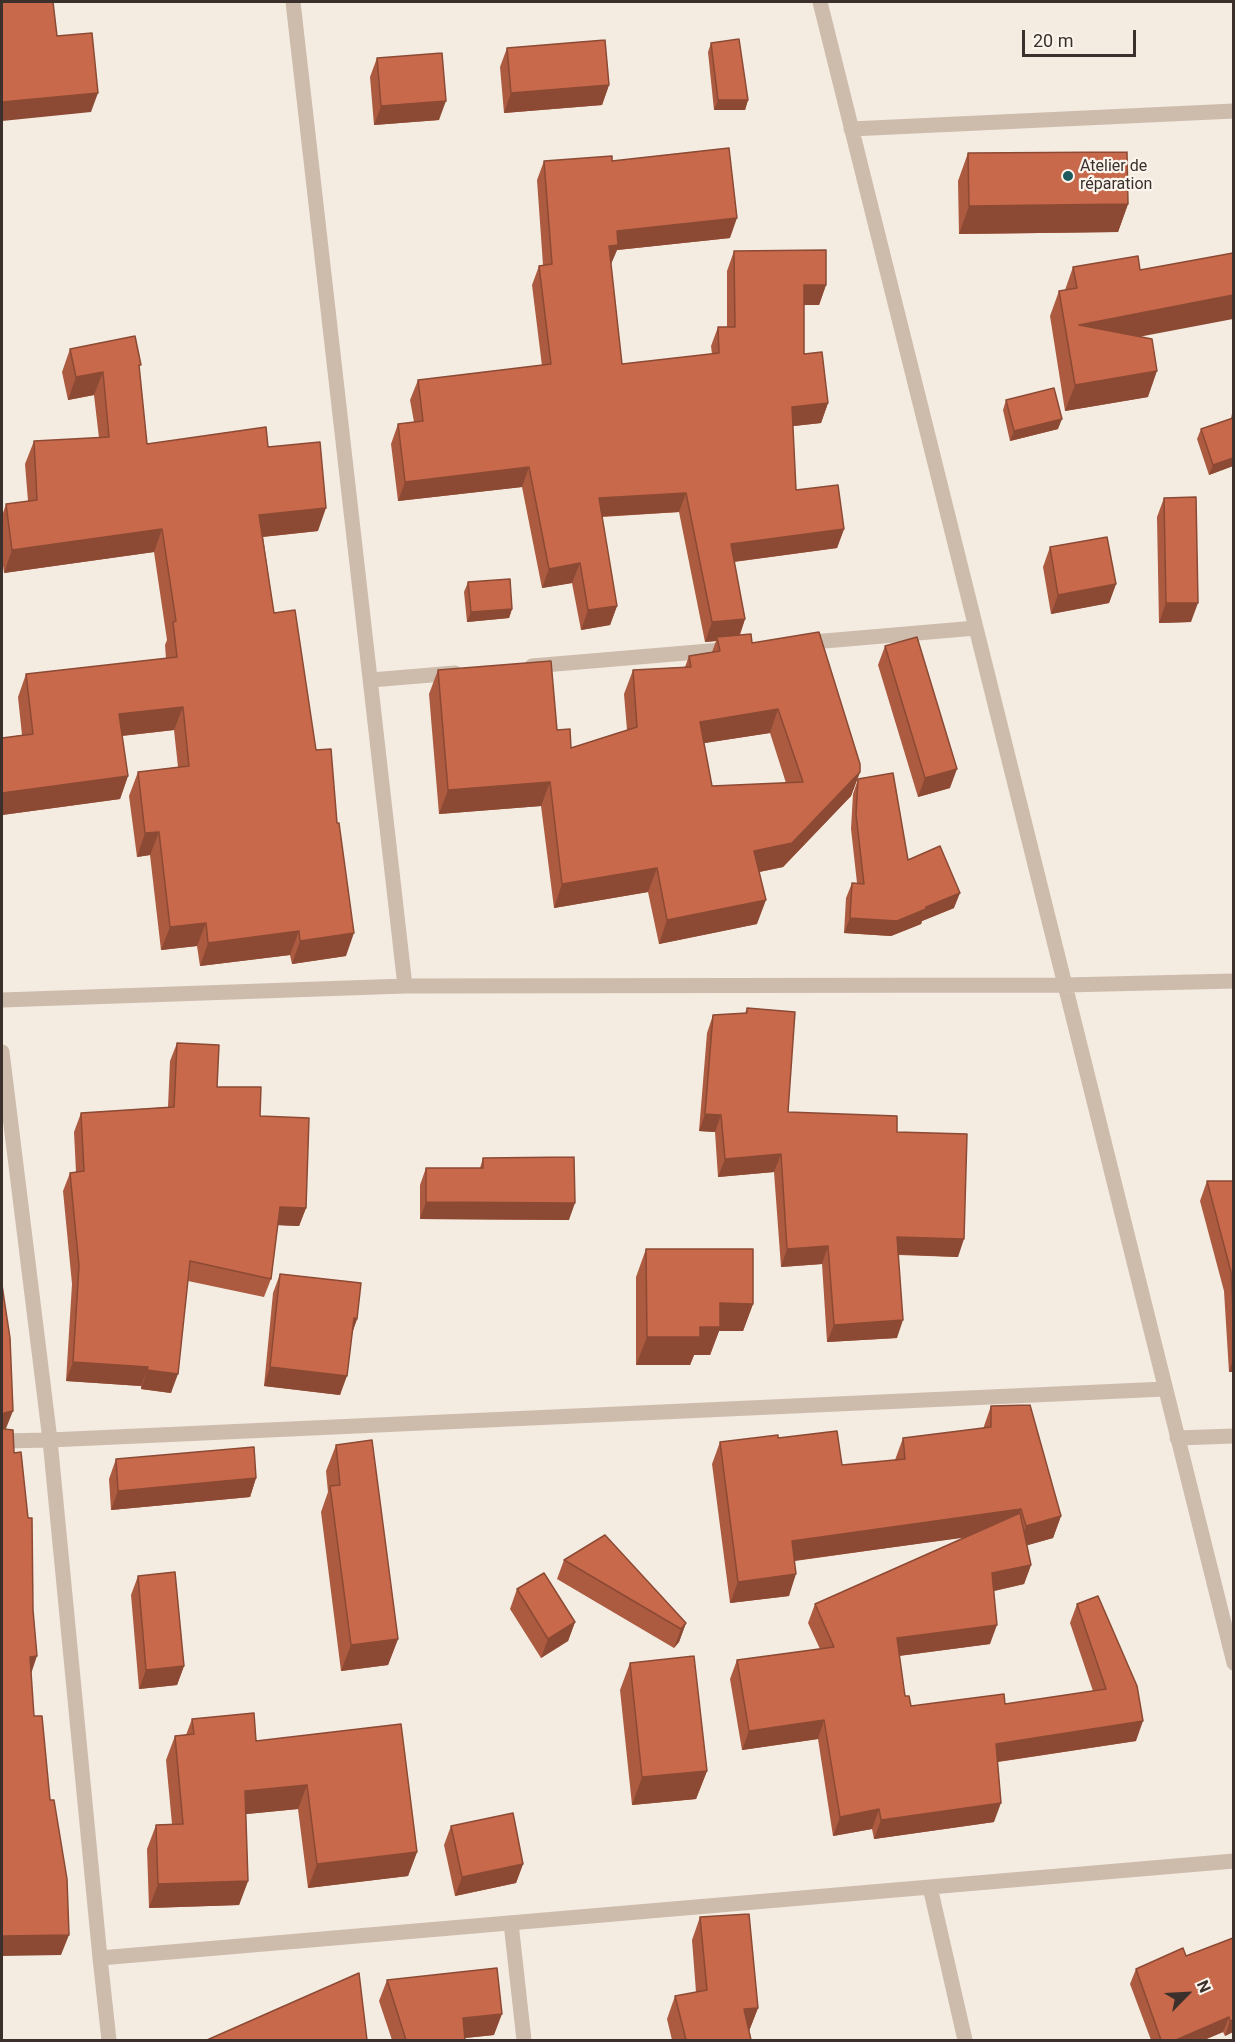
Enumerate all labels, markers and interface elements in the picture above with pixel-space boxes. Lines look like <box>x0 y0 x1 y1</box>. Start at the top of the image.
scale bar <box>1025 18 1139 56</box>
text: 20 m <box>1033 30 1073 51</box>
place label: Atelier de réparation <box>1080 157 1152 195</box>
marker: Atelier de réparation <box>1061 169 1075 183</box>
north arrow <box>1157 1964 1217 2024</box>
text: N <box>1193 1977 1215 1995</box>

